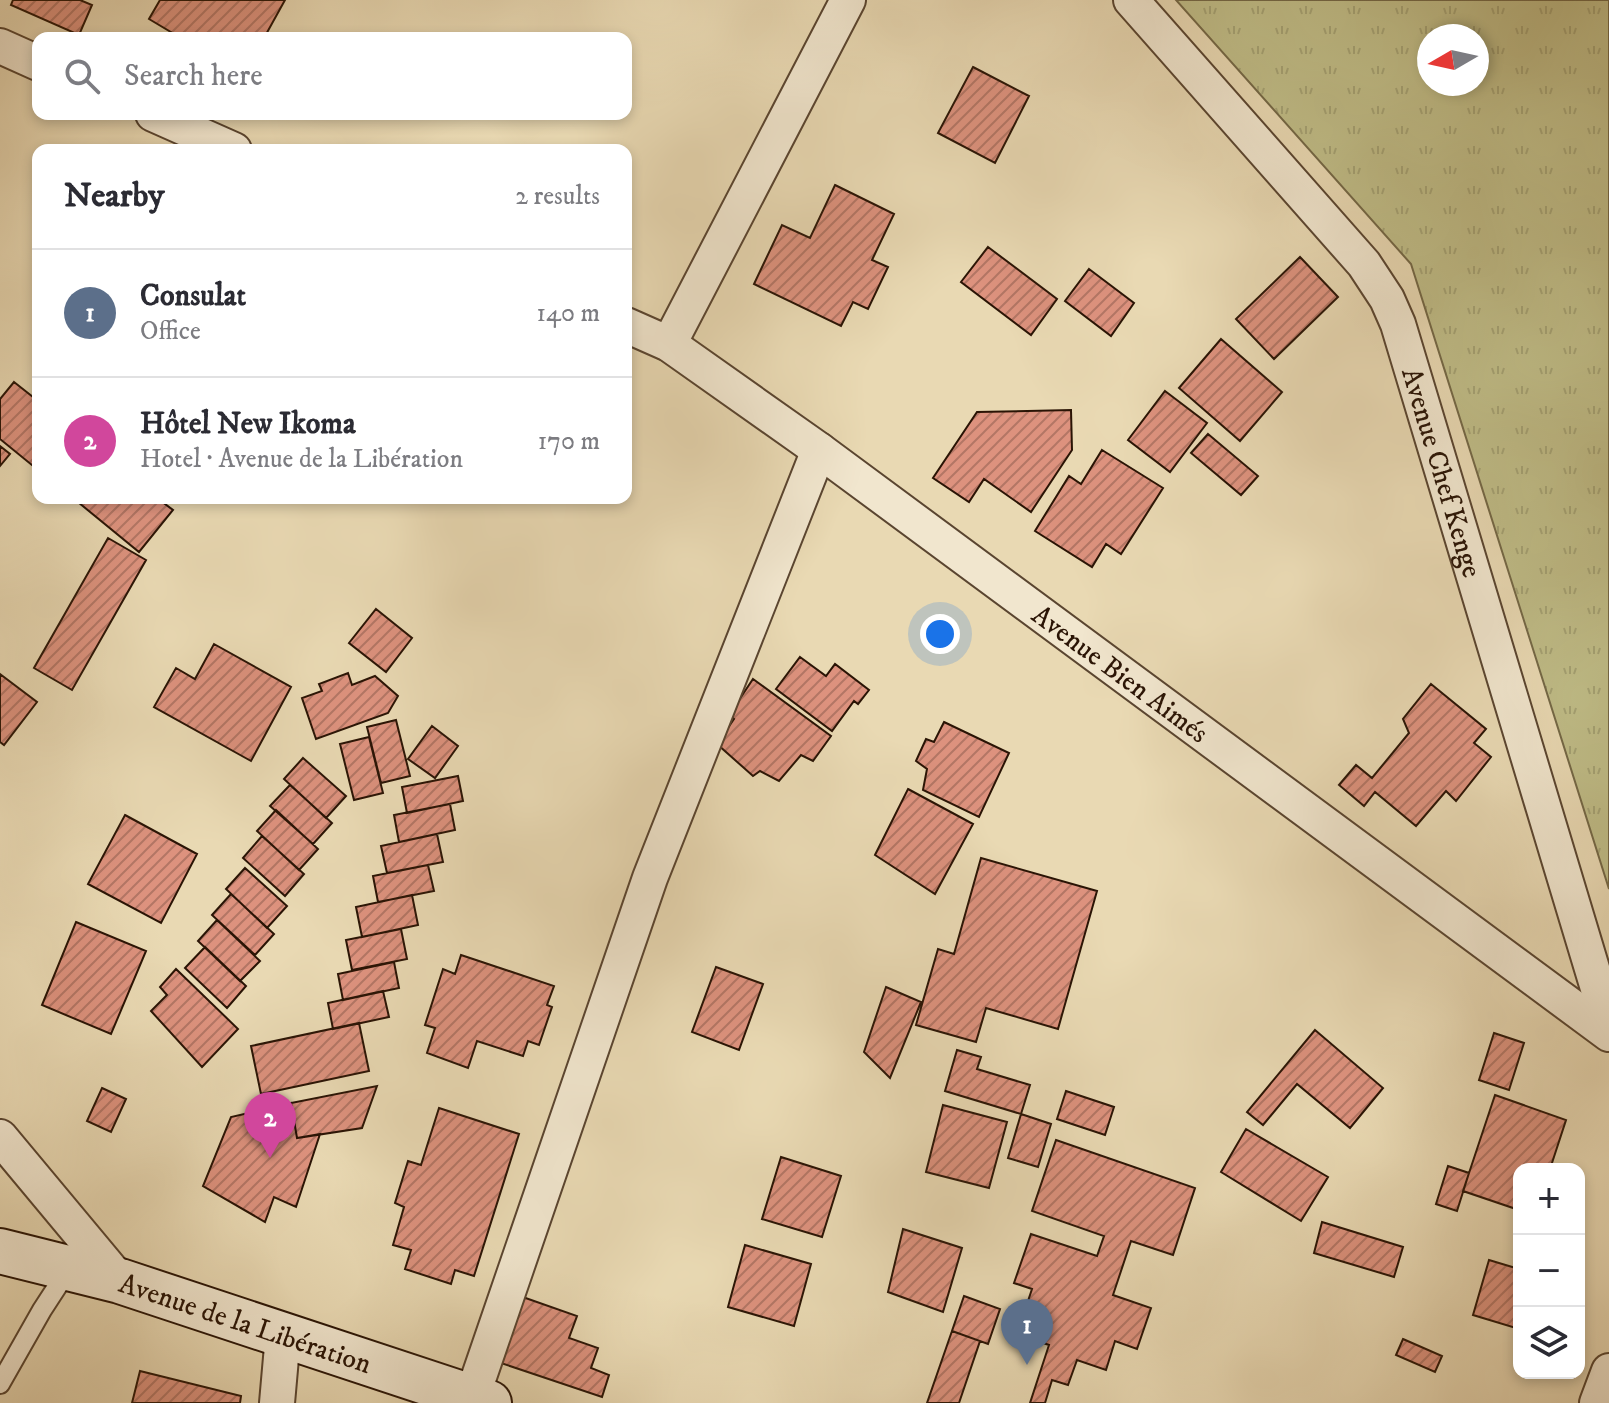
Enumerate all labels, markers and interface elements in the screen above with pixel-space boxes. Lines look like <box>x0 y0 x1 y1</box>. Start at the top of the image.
north arrow <box>1417 24 1489 96</box>
search box <box>32 32 632 120</box>
icon: search <box>60 54 104 98</box>
text: Search here <box>124 58 263 95</box>
text: Nearby <box>64 175 165 217</box>
text: 2 results <box>515 180 600 213</box>
text: Consulat <box>140 278 246 315</box>
text: 1 <box>85 297 95 330</box>
text: 140 m <box>536 297 600 330</box>
text: Office <box>140 315 201 348</box>
street label: Avenue Chef Kenge <box>1393 363 1489 582</box>
text: Hôtel New Ikoma <box>140 406 356 443</box>
text: 2 <box>84 425 96 458</box>
text: 170 m <box>538 425 600 458</box>
text: Hotel · Avenue de la Libération <box>140 443 463 476</box>
street label: Avenue Bien Aimés <box>1025 598 1215 751</box>
your location <box>920 614 960 654</box>
pin: 2 <box>244 1092 296 1158</box>
map controls <box>1513 1163 1585 1379</box>
button: + <box>1513 1163 1585 1235</box>
button: − <box>1513 1235 1585 1307</box>
street label: Avenue de la Libération <box>115 1266 376 1382</box>
pin: 1 <box>1001 1299 1053 1365</box>
button: layers <box>1513 1307 1585 1379</box>

